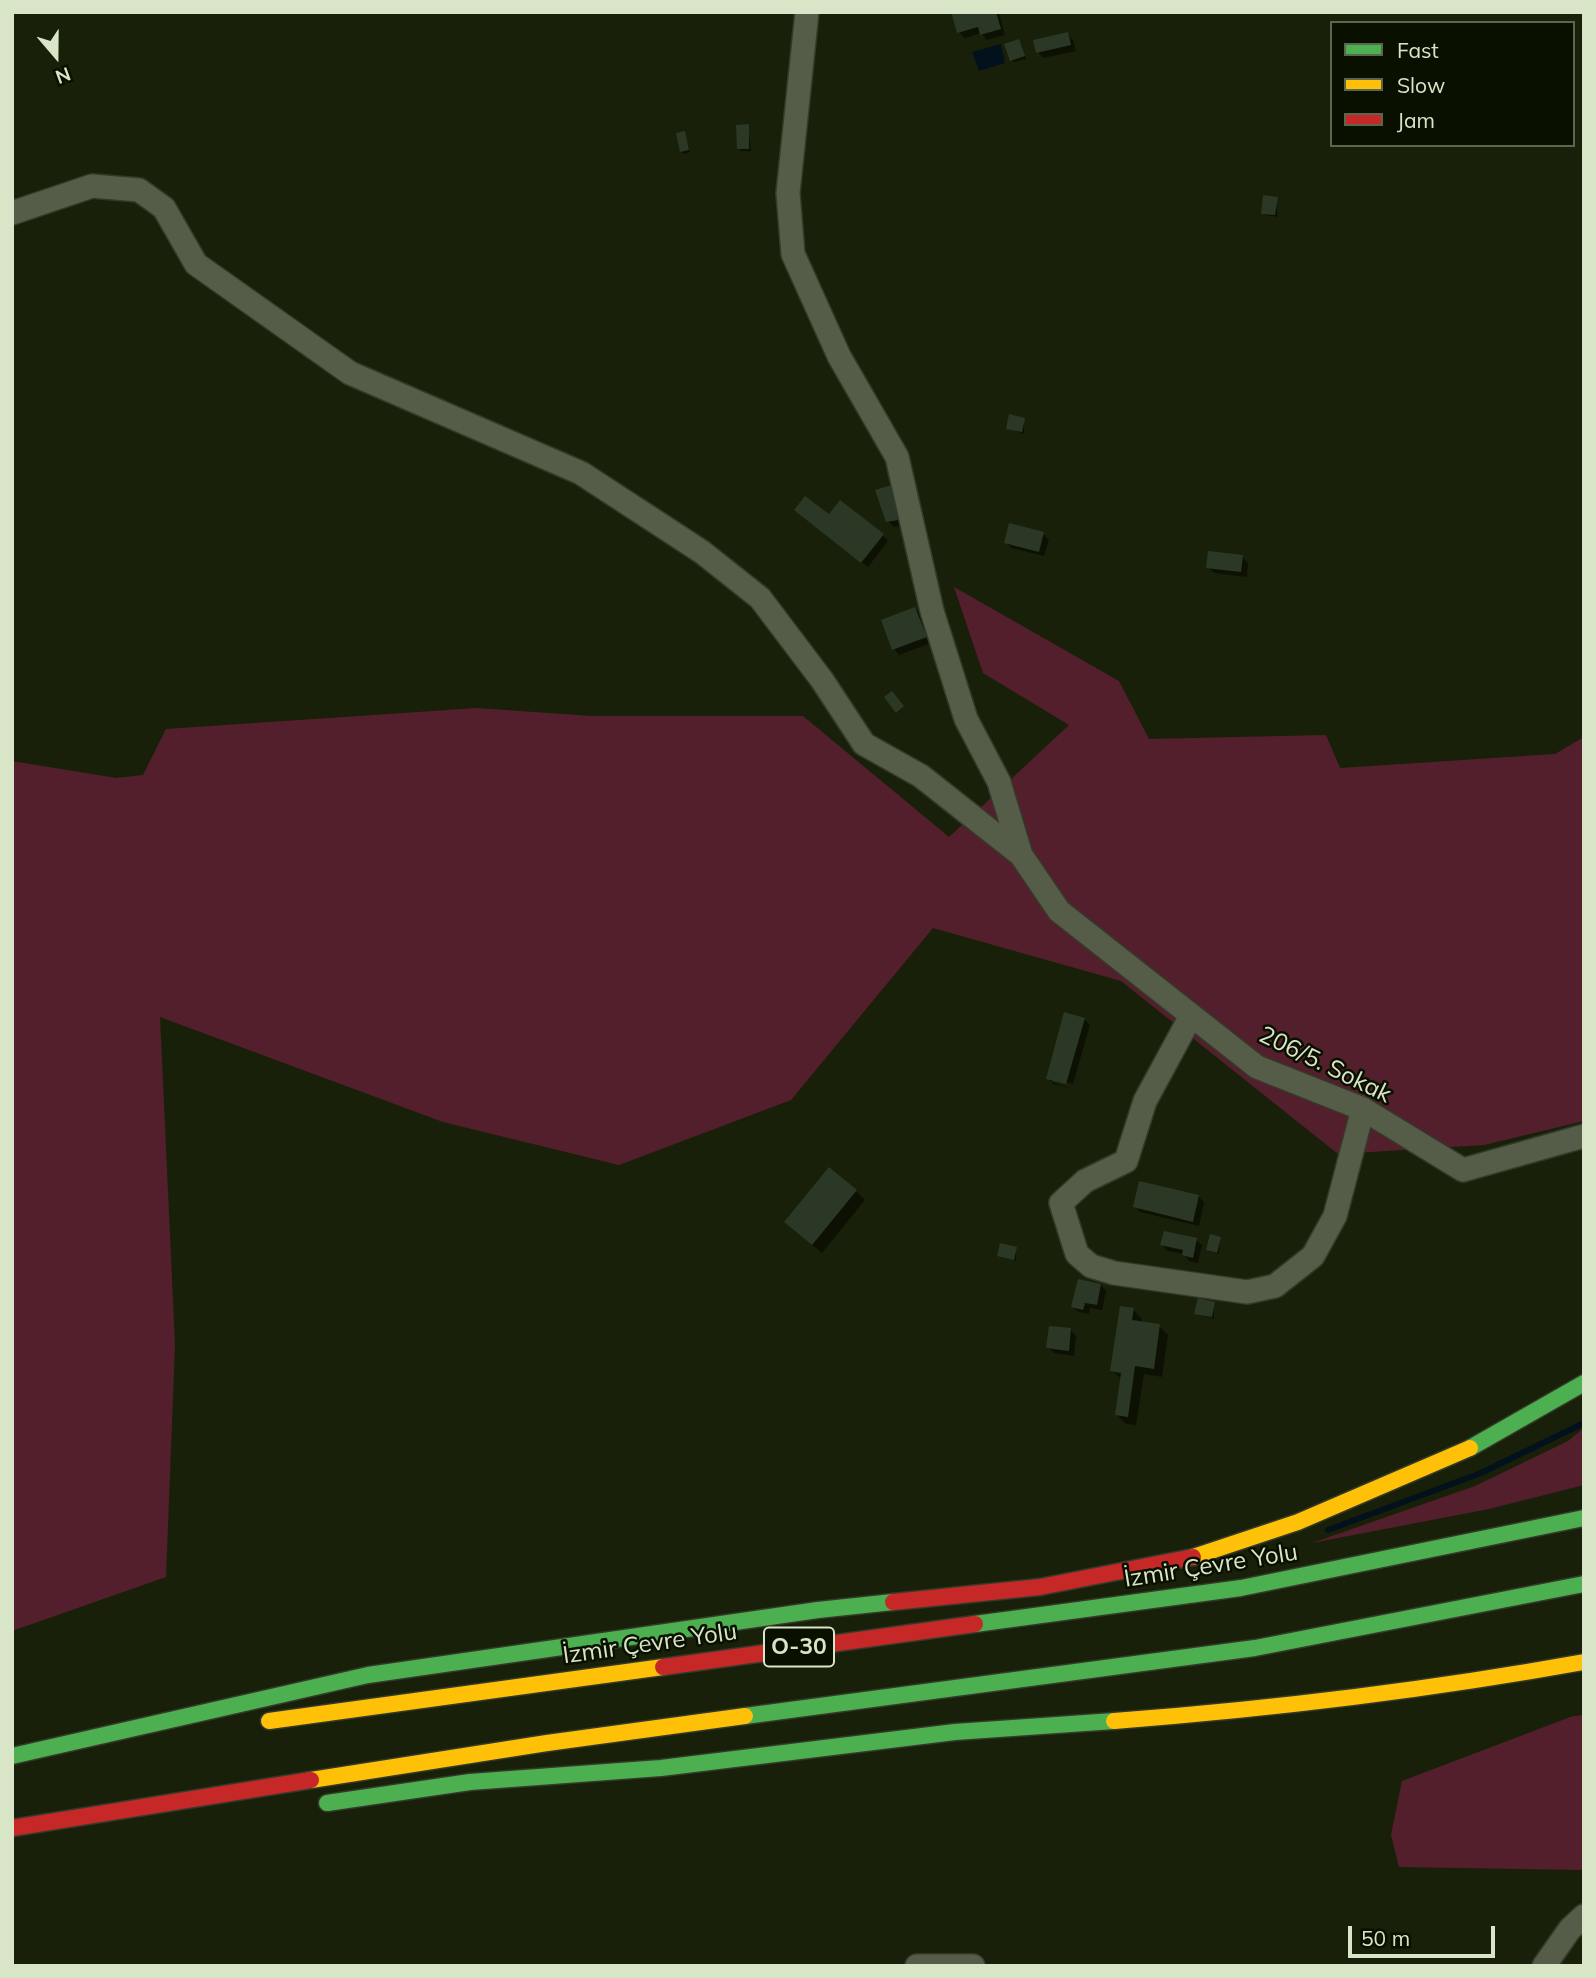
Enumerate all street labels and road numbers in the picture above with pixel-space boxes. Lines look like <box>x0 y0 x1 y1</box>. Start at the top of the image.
street label: 206/5. Sokak <box>1254 1021 1396 1109</box>
street label: İzmir Çevre Yolu <box>1122 1538 1300 1594</box>
street label: İzmir Çevre Yolu <box>561 1618 739 1670</box>
road number: O-30 <box>764 1628 834 1666</box>

